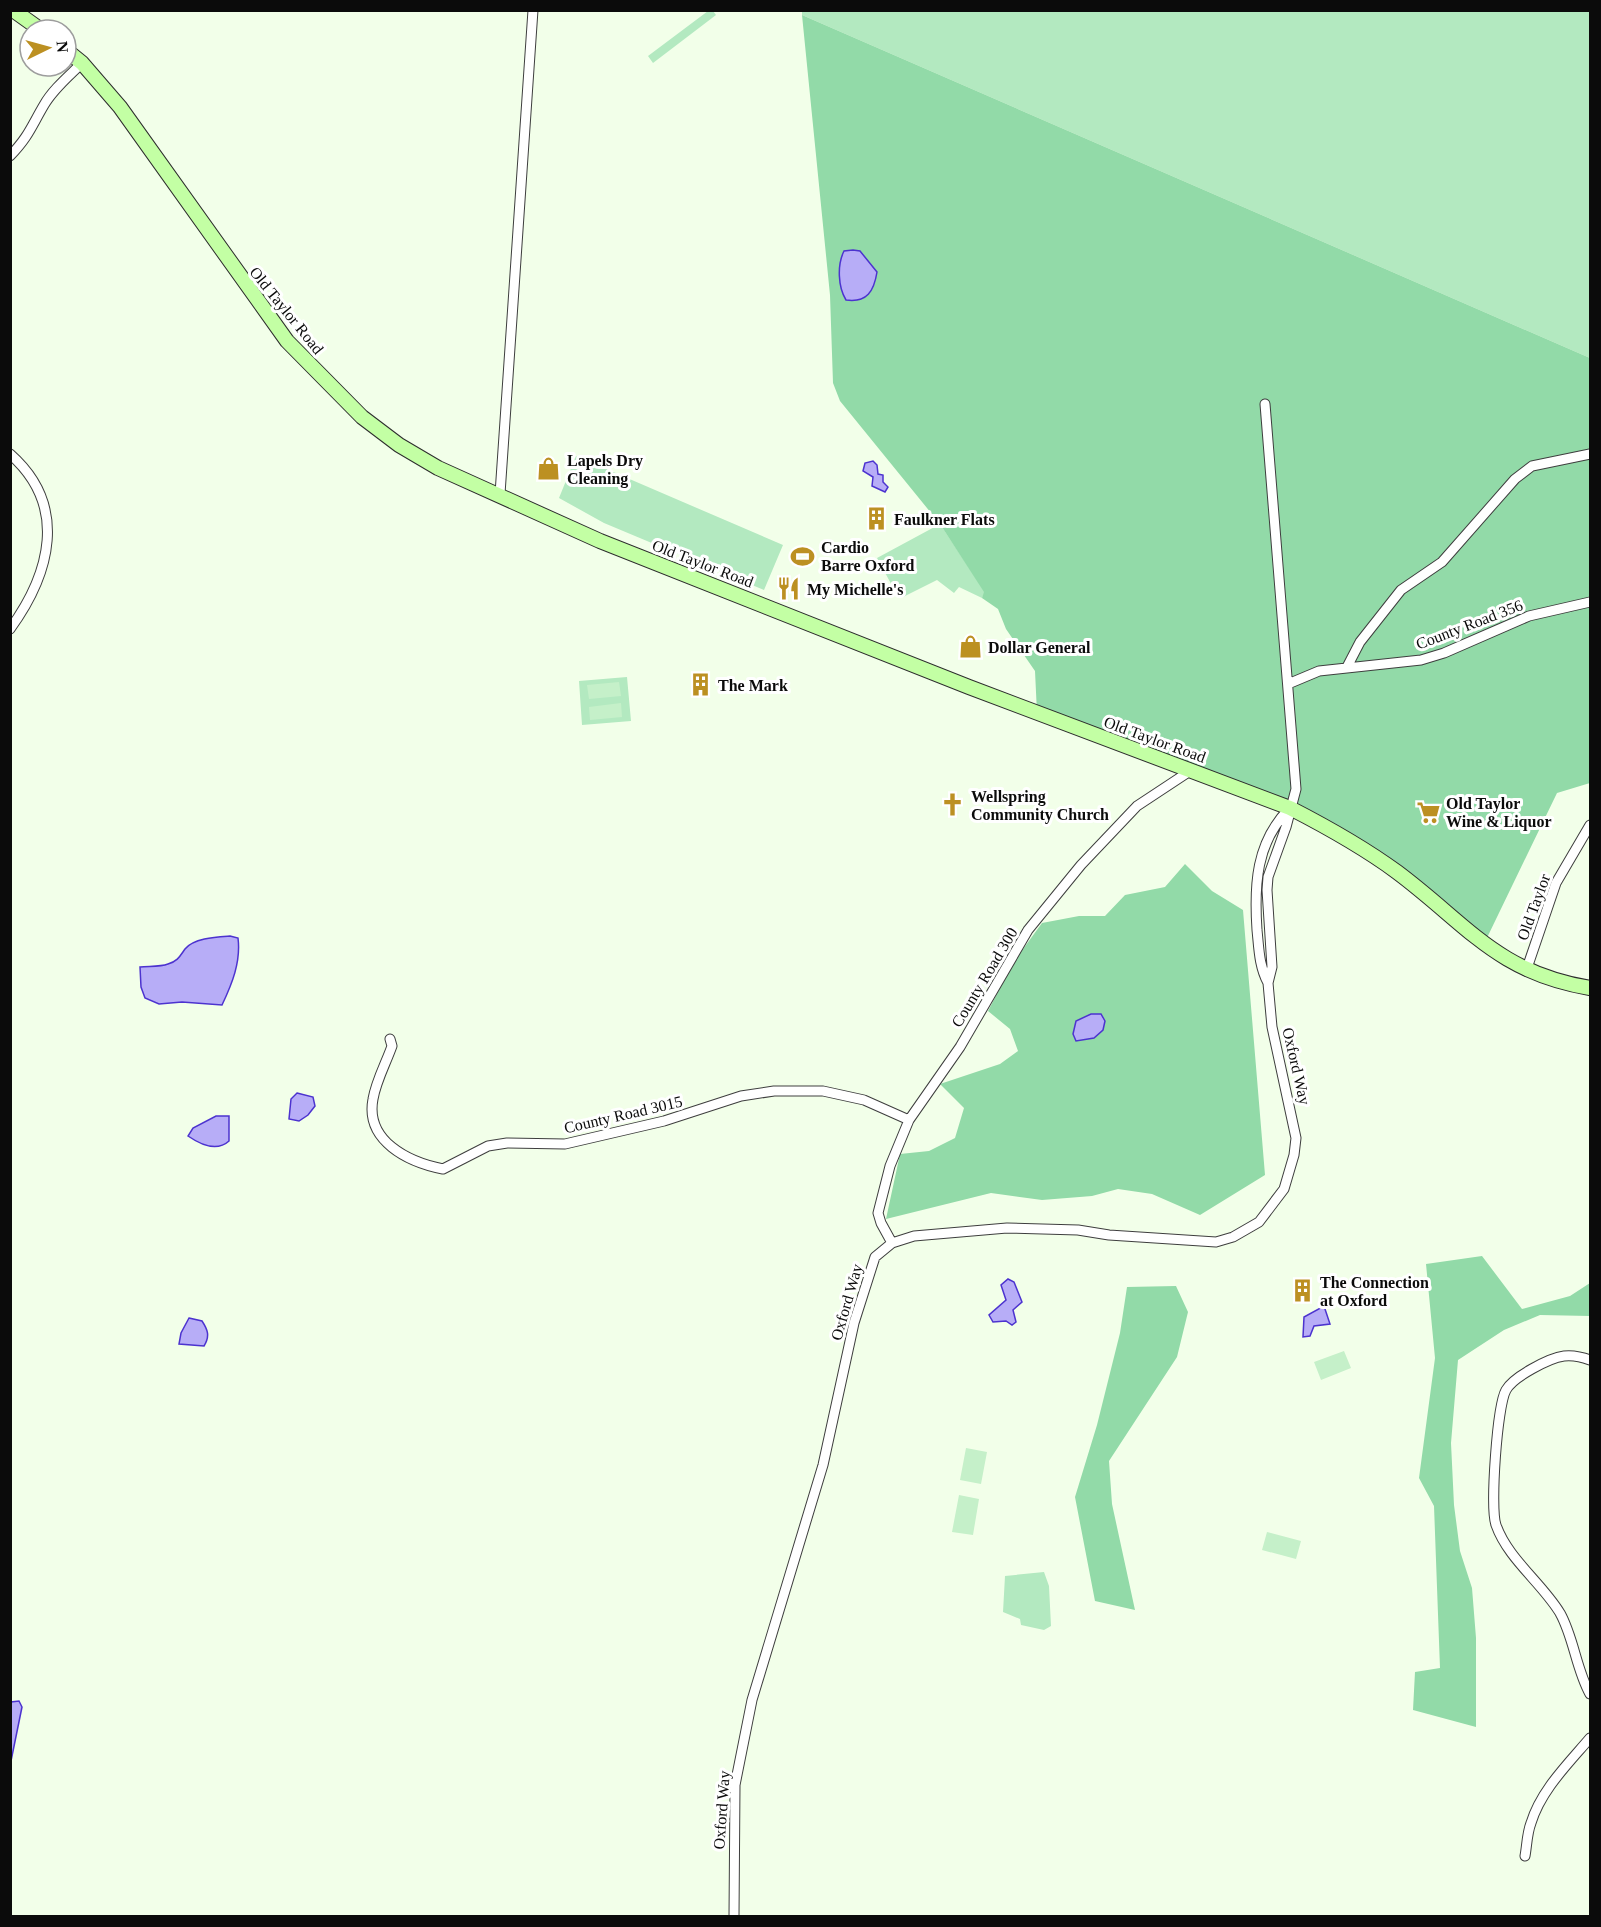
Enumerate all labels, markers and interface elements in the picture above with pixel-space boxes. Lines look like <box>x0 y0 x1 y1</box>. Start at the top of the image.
north arrow <box>18 18 78 78</box>
text: N <box>53 40 71 54</box>
street label: Old Taylor Road <box>246 263 327 358</box>
place label: Lapels Dry Cleaning <box>567 452 643 488</box>
shop icon: Lapels Dry Cleaning <box>536 456 562 482</box>
building icon: Faulkner Flats <box>863 506 889 532</box>
place label: Faulkner Flats <box>894 511 995 528</box>
street label: Old Taylor Road <box>649 536 756 592</box>
place label: Cardio Barre Oxford <box>821 539 915 574</box>
sports icon: Cardio Barre Oxford <box>790 543 816 569</box>
restaurant icon: My Michelle's <box>776 576 802 602</box>
place label: My Michelle's <box>807 581 903 599</box>
street label: County Road 356 <box>1413 596 1525 654</box>
shop icon: Dollar General <box>957 634 983 660</box>
place label: Dollar General <box>988 639 1091 656</box>
building icon: The Mark <box>687 672 713 698</box>
place label: The Mark <box>718 677 788 694</box>
street label: Old Taylor Road <box>1101 713 1208 767</box>
place label: Wellspring Community Church <box>971 788 1109 824</box>
church icon: Wellspring Community Church <box>940 792 966 818</box>
place label: Old Taylor Wine & Liquor <box>1446 795 1552 831</box>
supermarket icon: Old Taylor Wine & Liquor <box>1415 799 1441 825</box>
street label: Old Taylor <box>1514 871 1554 943</box>
street label: County Road 300 <box>948 924 1022 1031</box>
street label: Oxford Way <box>1278 1026 1314 1107</box>
street label: County Road 3015 <box>562 1093 684 1137</box>
street label: Oxford Way <box>827 1262 866 1343</box>
place label: The Connection at Oxford <box>1320 1274 1429 1309</box>
building icon: The Connection at Oxford <box>1289 1278 1315 1304</box>
street label: Oxford Way <box>710 1770 734 1850</box>

